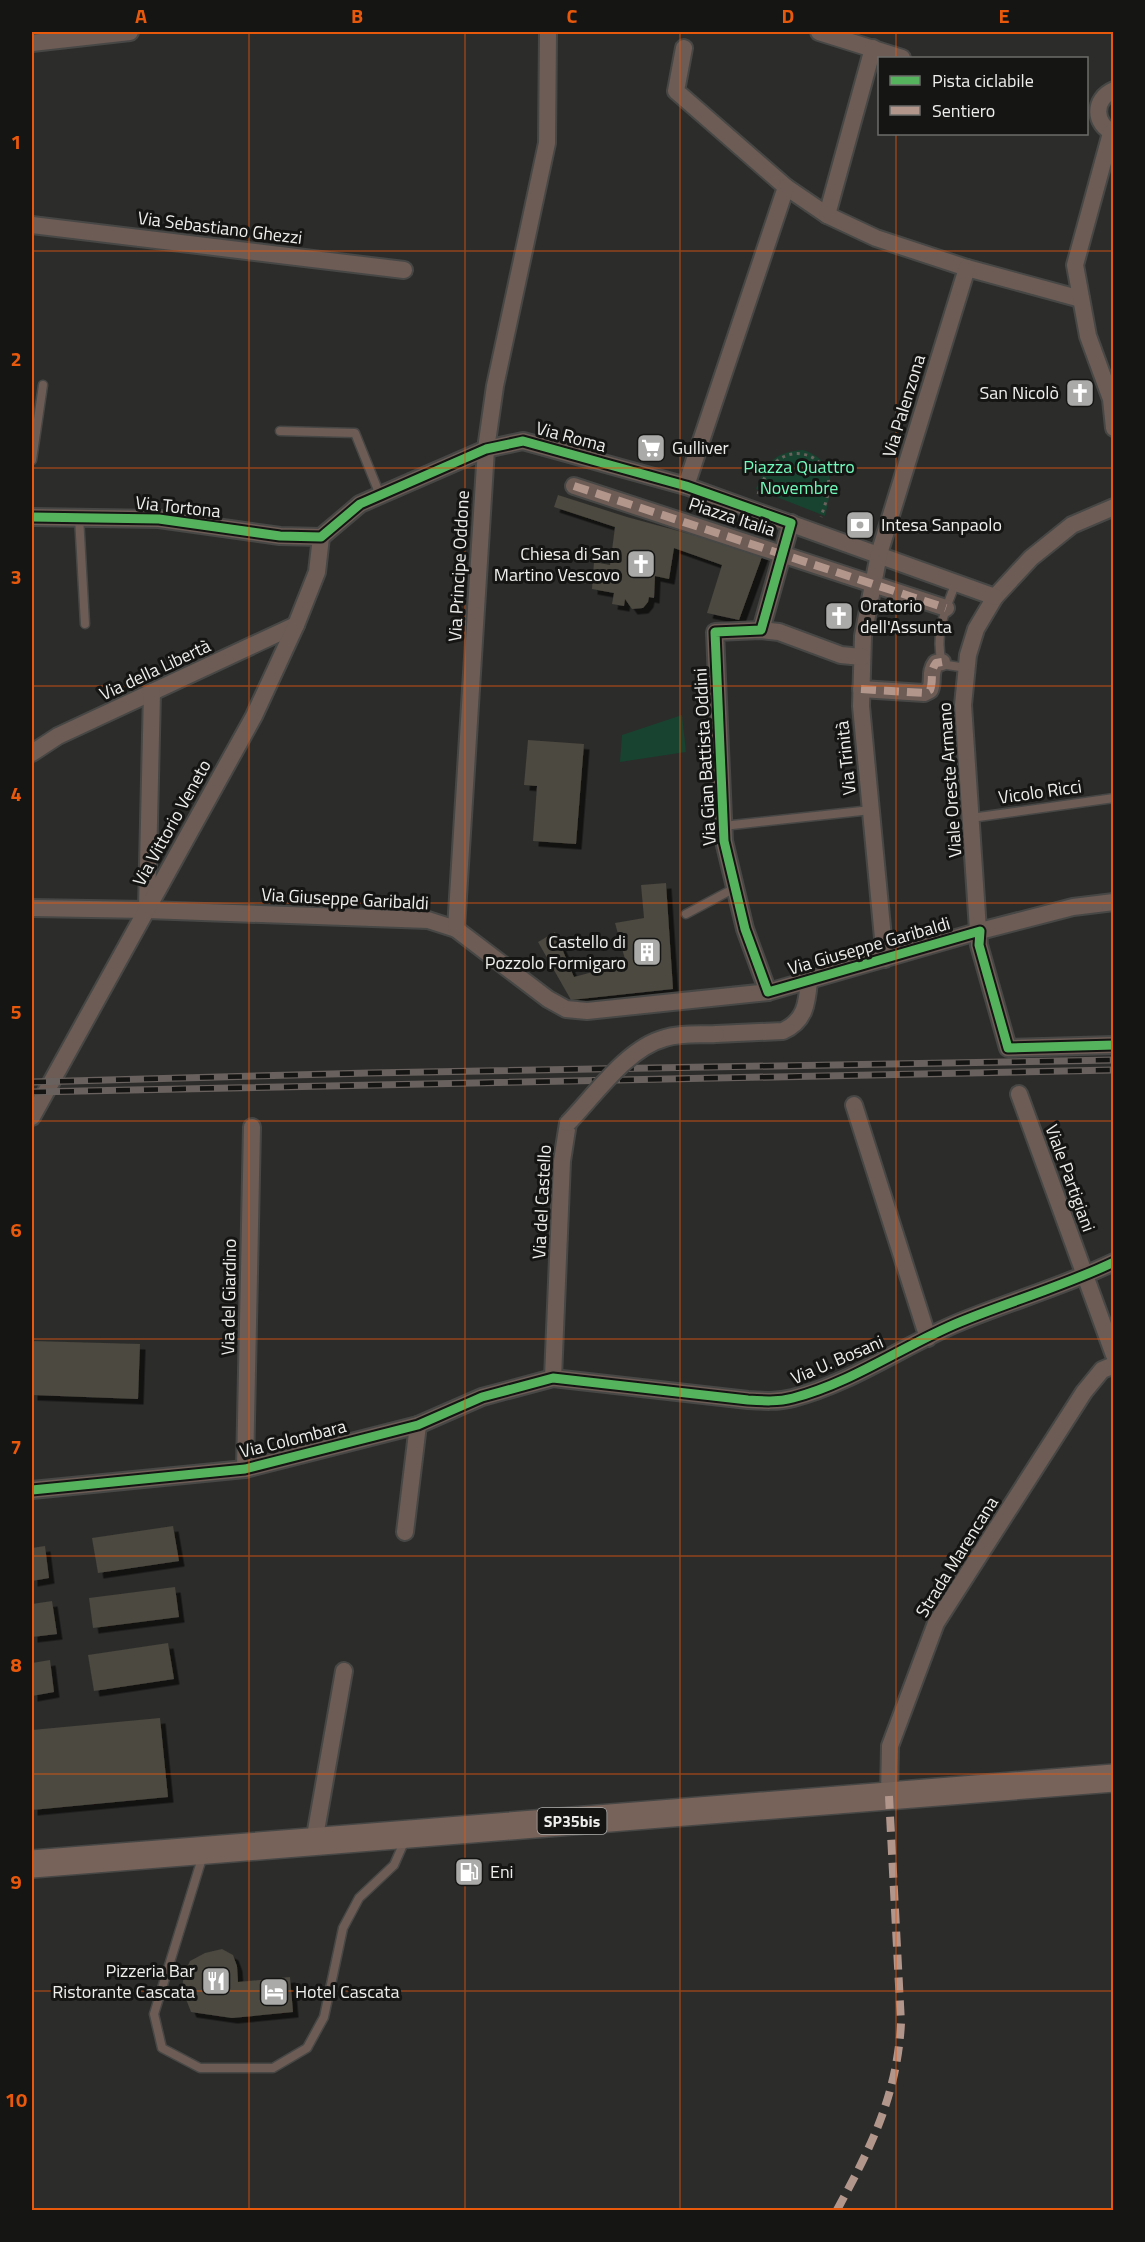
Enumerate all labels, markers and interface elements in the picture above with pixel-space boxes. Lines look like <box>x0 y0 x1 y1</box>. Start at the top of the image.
text: A <box>135 0 147 31</box>
text: B <box>351 0 363 31</box>
text: C <box>567 0 578 31</box>
text: D <box>782 0 794 31</box>
text: E <box>998 0 1010 31</box>
legend <box>878 57 1088 135</box>
text: Pista ciclabile <box>932 67 1034 94</box>
text: Sentiero <box>932 97 995 124</box>
text: 1 <box>10 126 22 157</box>
street label: Via Sebastiano Ghezzi <box>136 204 304 251</box>
text: 2 <box>10 343 22 374</box>
street label: Via Palenzona <box>875 351 932 461</box>
church icon: San Nicolò <box>1064 377 1096 409</box>
place label: San Nicolò <box>980 379 1059 406</box>
street label: Via Roma <box>533 414 609 459</box>
supermarket icon: Gulliver <box>635 432 667 464</box>
place label: Gulliver <box>672 434 729 461</box>
park label: Piazza Quattro Novembre <box>743 453 855 501</box>
street label: Via Tortona <box>134 489 222 524</box>
street label: Via Principe Oddone <box>441 490 476 642</box>
street label: Piazza Italia <box>685 490 779 543</box>
bank icon: Intesa Sanpaolo <box>844 509 876 541</box>
place label: Intesa Sanpaolo <box>881 511 1002 538</box>
place label: Chiesa di San Martino Vescovo <box>494 540 620 588</box>
church icon: Chiesa di San Martino Vescovo <box>625 548 657 580</box>
text: 3 <box>10 561 22 592</box>
place label: Oratorio dell'Assunta <box>860 592 952 640</box>
church icon: Oratorio dell'Assunta <box>823 600 855 632</box>
street label: Via della Libertà <box>95 632 215 707</box>
street label: Via Gian Battista Oddini <box>686 667 723 847</box>
street label: Viale Oreste Armano <box>931 701 968 859</box>
street label: Via Trinità <box>828 720 863 796</box>
street label: Via Vittorio Veneto <box>126 755 218 891</box>
street label: Vicolo Ricci <box>997 772 1083 811</box>
text: 4 <box>10 778 22 809</box>
street label: Via Giuseppe Garibaldi <box>261 881 430 916</box>
street label: Via Giuseppe Garibaldi <box>784 909 953 982</box>
place label: Castello di Pozzolo Formigaro <box>485 928 626 976</box>
building icon: Castello di Pozzolo Formigaro <box>631 936 663 968</box>
text: 5 <box>10 996 22 1027</box>
street label: Viale Partigiani <box>1039 1120 1102 1235</box>
street label: Via del Castello <box>525 1144 558 1260</box>
text: 6 <box>10 1214 22 1245</box>
street label: Via del Giardino <box>214 1238 243 1356</box>
street label: Via U. Bosani <box>786 1328 887 1391</box>
street label: Via Colombara <box>237 1412 349 1465</box>
text: 7 <box>10 1431 22 1462</box>
street label: Strada Marencana <box>909 1491 1005 1622</box>
text: 8 <box>10 1649 22 1680</box>
road number: SP35bis <box>538 1808 606 1834</box>
fuel station icon: Eni <box>453 1856 485 1888</box>
place label: Eni <box>490 1858 514 1885</box>
text: 9 <box>10 1866 22 1897</box>
place label: Pizzeria Bar Ristorante Cascata <box>52 1957 195 2005</box>
restaurant icon: Pizzeria Bar Ristorante Cascata <box>200 1965 232 1997</box>
hotel icon: Hotel Cascata <box>258 1976 290 2008</box>
place label: Hotel Cascata <box>295 1978 399 2005</box>
text: 10 <box>5 2084 27 2115</box>

